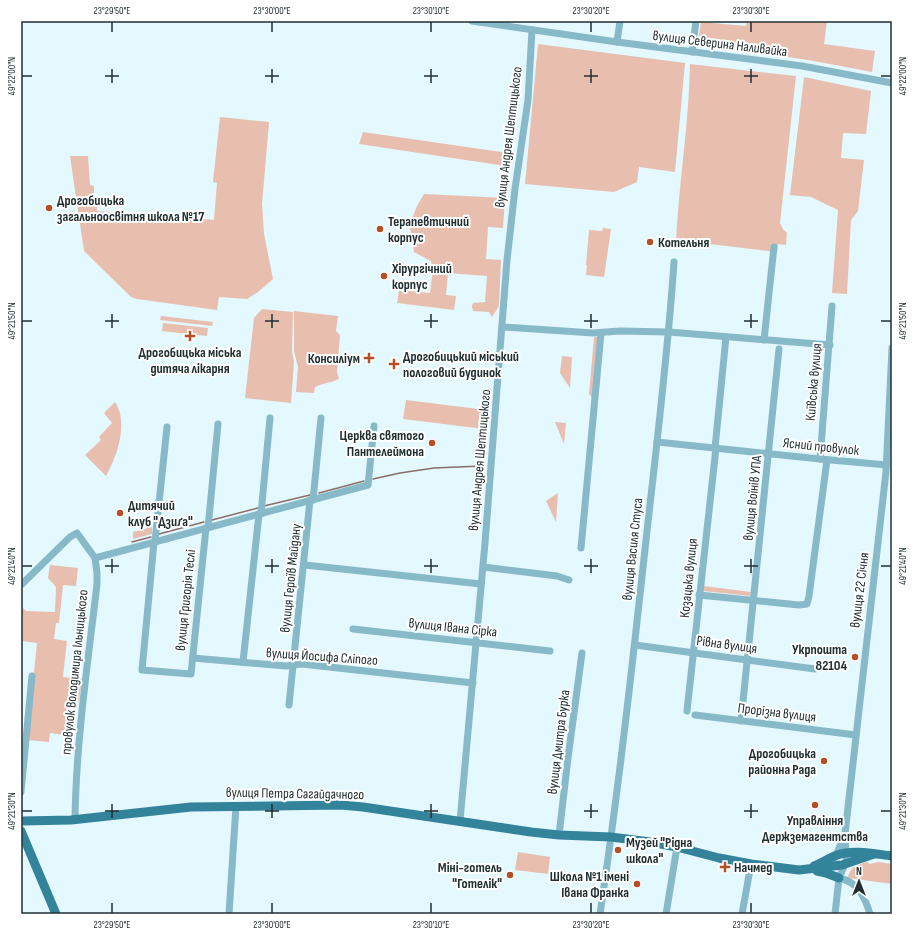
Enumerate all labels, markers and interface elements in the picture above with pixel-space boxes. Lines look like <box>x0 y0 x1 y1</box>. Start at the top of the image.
text: 23°29'50"E <box>94 5 130 17</box>
text: 23°30'00"E <box>253 5 291 17</box>
text: 23°30'10"E <box>413 5 449 17</box>
text: 23°30'20"E <box>572 5 610 17</box>
text: 23°30'30"E <box>732 5 770 17</box>
street label: вулиця Северина Наливайка <box>652 27 788 60</box>
text: 49°22'00"N <box>6 57 18 95</box>
text: 49°22'00"N <box>897 57 909 95</box>
street label: вулиця Андрея Шептицького <box>491 65 526 209</box>
place label: Дрогобицька загальноосвітня школа №17 <box>57 192 205 225</box>
marker: Дрогобицька загальноосвітня школа №17 <box>44 203 54 213</box>
place label: Терапевтичний корпус <box>388 213 469 246</box>
marker: Терапевтичний корпус <box>375 224 385 234</box>
place label: Котельня <box>658 234 709 251</box>
marker: Котельня <box>645 237 655 247</box>
place label: Хірургічний корпус <box>391 260 452 293</box>
marker: Хірургічний корпус <box>379 271 389 281</box>
text: 49°21'50"N <box>6 302 18 340</box>
text: 49°21'50"N <box>897 302 909 340</box>
marker: Дрогобицька міська дитяча лікарня <box>184 330 196 342</box>
street label: Київська вулиця <box>802 343 825 422</box>
place label: Дрогобицька міська дитяча лікарня <box>139 344 242 377</box>
place label: Дрогобицький міський пологовий будинок <box>403 348 519 381</box>
place label: Консиліум <box>308 350 360 367</box>
marker: Консиліум <box>363 352 375 364</box>
marker: Дрогобицький міський пологовий будинок <box>388 358 400 370</box>
street label: вулиця Андрея Шептицького <box>465 388 494 531</box>
place label: Церква святого Пантелеймона <box>340 427 424 460</box>
street label: Ясний провулок <box>782 434 861 459</box>
marker: Церква святого Пантелеймона <box>427 438 437 448</box>
street label: вулиця Воїнів УПА <box>740 454 766 542</box>
place label: Дитячий клуб "Дзиґа" <box>128 497 193 530</box>
street label: вулиця Василя Стуса <box>619 497 646 601</box>
marker: Дитячий клуб "Дзиґа" <box>115 508 125 518</box>
street label: вулиця Героїв Майдану <box>276 522 305 633</box>
street label: Козацька вулиця <box>676 537 701 619</box>
text: 49°21'40"N <box>6 547 18 585</box>
text: 49°21'40"N <box>897 547 909 585</box>
street label: вулиця Григорія Теслі <box>172 549 199 652</box>
street label: вулиця 22 Січня <box>846 551 873 629</box>
street label: провулок Володимира Ільницького <box>57 589 92 755</box>
street label: вулиця Івана Сірка <box>408 614 498 641</box>
street label: Рівна вулиця <box>696 632 758 657</box>
place label: Укрпошта 82104 <box>792 641 847 674</box>
street label: вулиця Йосифа Сліпого <box>265 644 379 669</box>
marker: Укрпошта 82104 <box>850 652 860 662</box>
street label: вулиця Дмитра Бурка <box>544 689 573 795</box>
street label: Прорізна вулиця <box>737 699 817 726</box>
place label: Дрогобицька районна Рада <box>748 745 816 778</box>
marker: Дрогобицька районна Рада <box>819 756 829 766</box>
street label: вулиця Петра Сагайдачного <box>226 784 365 803</box>
text: 49°21'30"N <box>6 792 18 830</box>
text: 49°21'30"N <box>897 792 909 830</box>
marker: Управління Держземагентства <box>810 800 820 810</box>
place label: Управління Держземагентства <box>762 812 868 845</box>
place label: Музей "Рідна школа" <box>626 834 692 867</box>
marker: Музей "Рідна школа" <box>613 845 623 855</box>
place label: Міні-готель "Готелік" <box>438 859 502 892</box>
place label: Начмед <box>734 859 772 876</box>
marker: Начмед <box>719 861 731 873</box>
north arrow <box>839 861 879 901</box>
text: N <box>856 865 862 878</box>
place label: Школа №1 імені Івана Франка <box>550 868 629 901</box>
marker: Міні-готель "Готелік" <box>505 870 515 880</box>
marker: Школа №1 імені Івана Франка <box>632 879 642 889</box>
text: 23°29'50"E <box>94 919 130 931</box>
text: 23°30'00"E <box>253 919 291 931</box>
text: 23°30'10"E <box>413 919 449 931</box>
text: 23°30'20"E <box>572 919 610 931</box>
text: 23°30'30"E <box>732 919 770 931</box>

